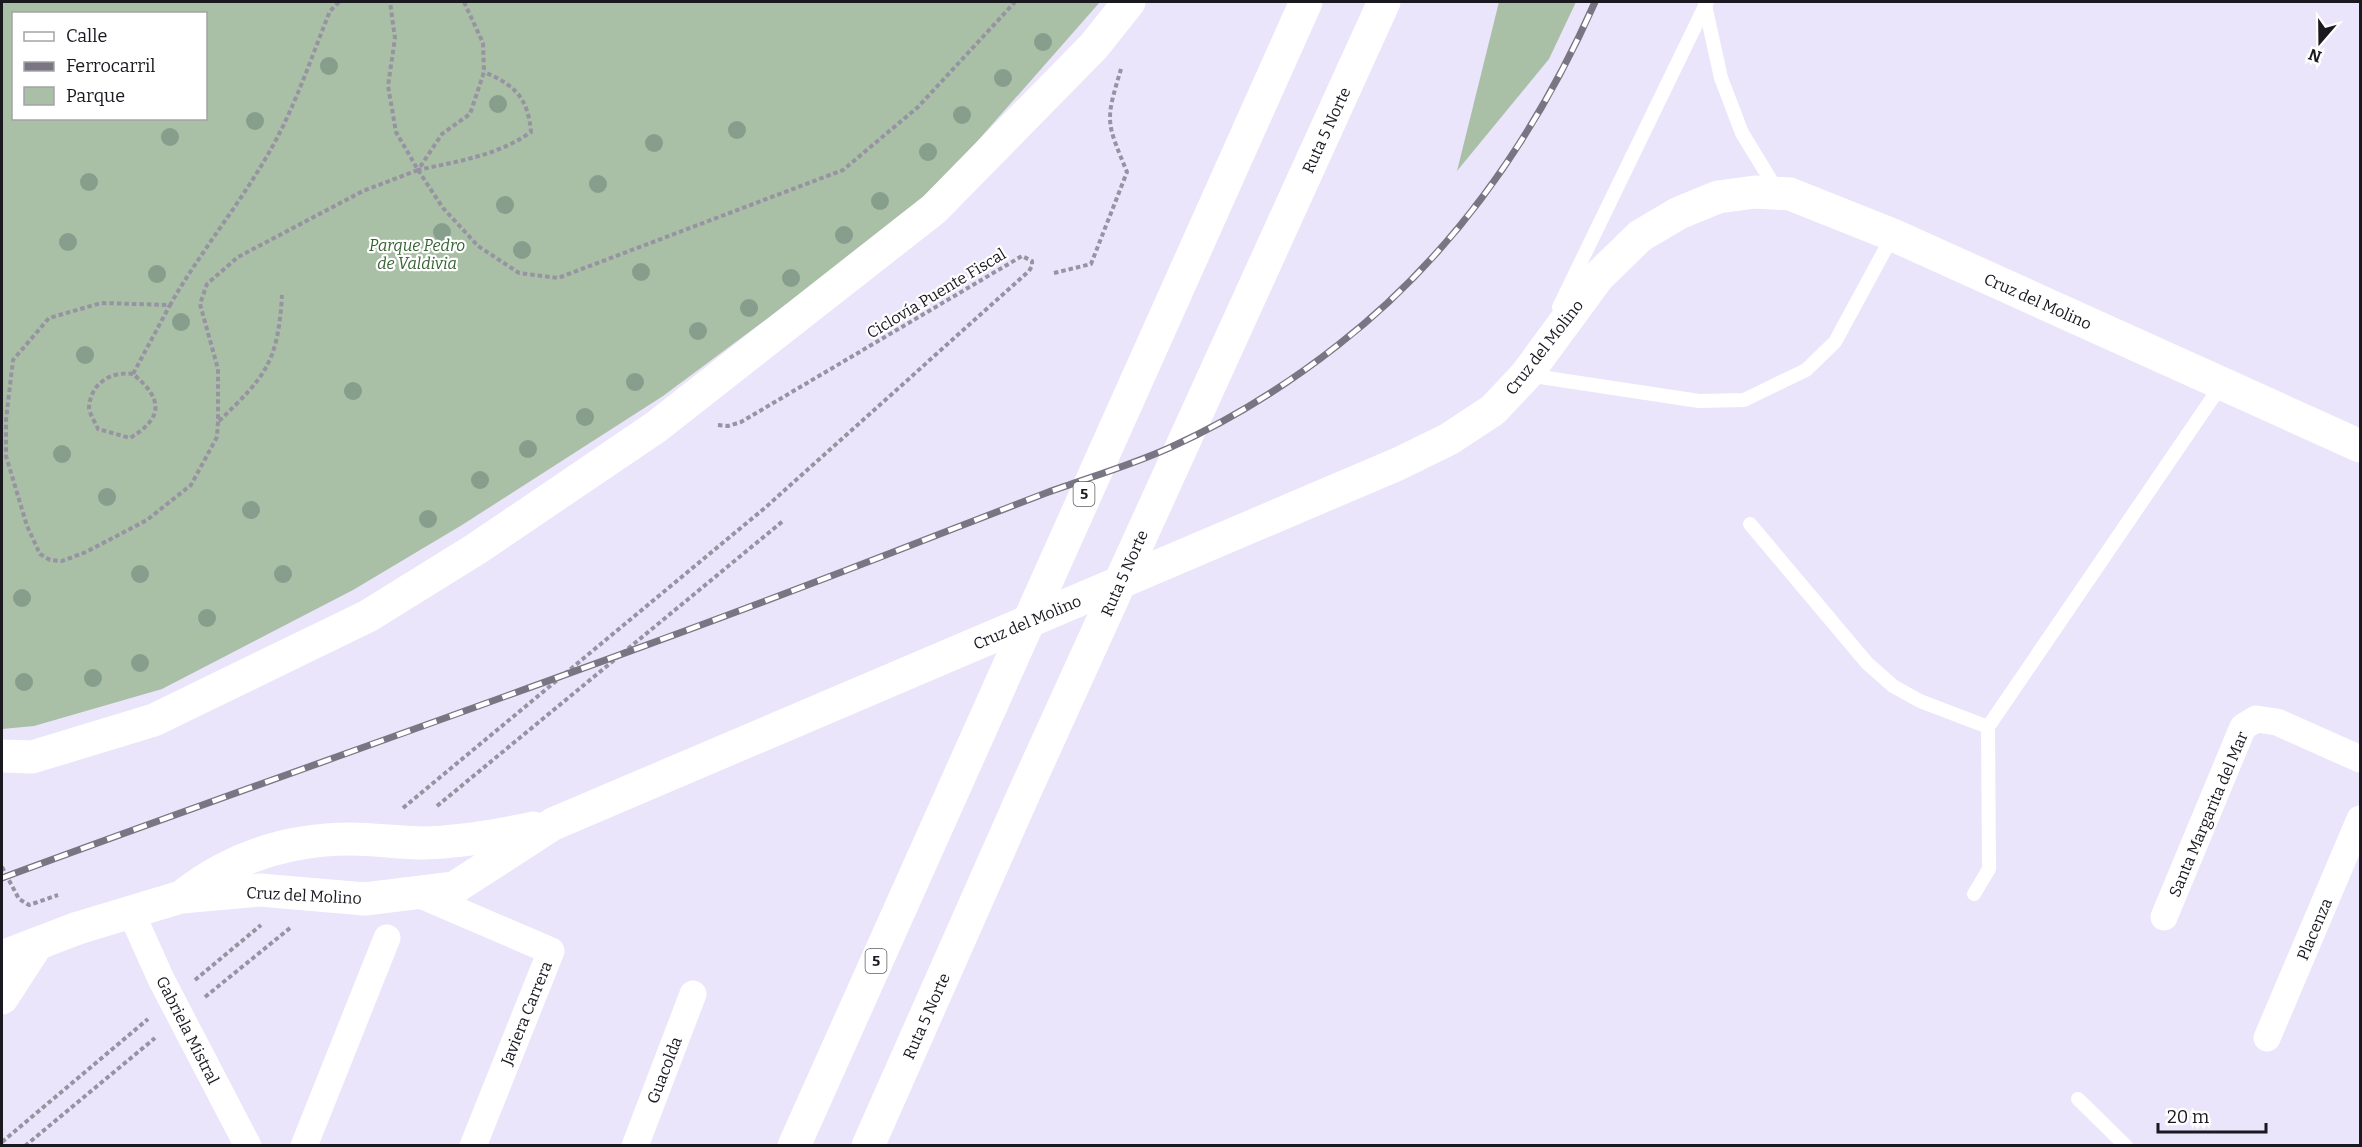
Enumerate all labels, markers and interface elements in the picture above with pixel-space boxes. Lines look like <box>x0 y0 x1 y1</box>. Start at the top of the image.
legend <box>12 12 207 120</box>
north arrow <box>2290 12 2350 72</box>
text: Calle <box>66 25 107 47</box>
text: N <box>2306 45 2324 67</box>
text: Ferrocarril <box>66 55 155 77</box>
street label: Ruta 5 Norte <box>1298 84 1355 176</box>
text: Parque <box>66 85 125 107</box>
park label: Parque Pedro de Valdivia <box>369 236 465 273</box>
street label: Ciclovía Puente Fiscal <box>863 244 1010 343</box>
street label: Cruz del Molino <box>1981 269 2094 334</box>
street label: Cruz del Molino <box>1501 296 1587 399</box>
road number: 5 <box>1074 482 1094 506</box>
street label: Ruta 5 Norte <box>1097 527 1152 619</box>
street label: Cruz del Molino <box>970 591 1084 654</box>
street label: Santa Margarita del Mar <box>2165 729 2252 900</box>
street label: Cruz del Molino <box>246 883 362 908</box>
street label: Placenza <box>2293 895 2336 963</box>
road number: 5 <box>866 949 886 973</box>
street label: Javiera Carrera <box>497 958 556 1069</box>
street label: Ruta 5 Norte <box>899 970 954 1062</box>
street label: Gabriela Mistral <box>152 973 223 1088</box>
street label: Guacolda <box>643 1034 686 1106</box>
scale bar <box>2158 1096 2266 1134</box>
text: 20 m <box>2167 1106 2209 1128</box>

